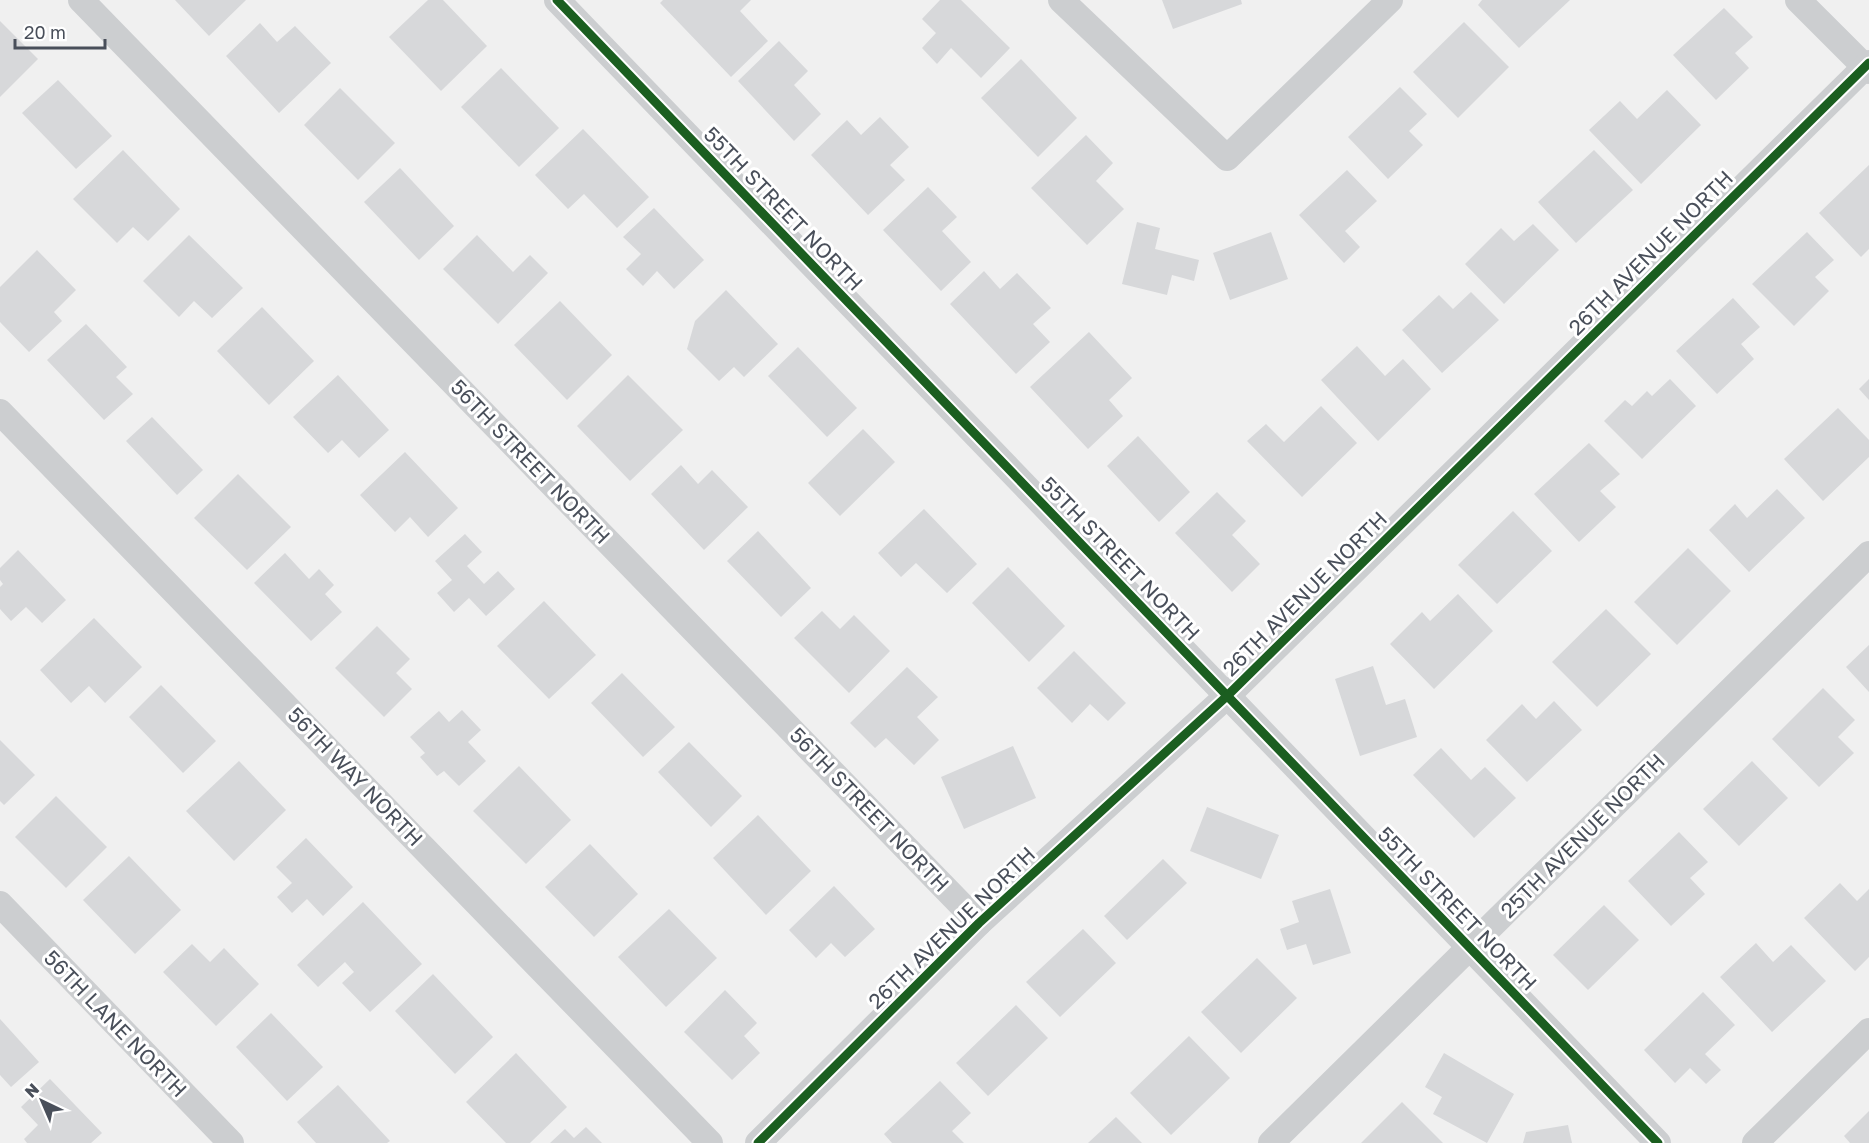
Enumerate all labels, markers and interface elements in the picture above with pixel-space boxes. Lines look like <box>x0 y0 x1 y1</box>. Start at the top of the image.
scale bar <box>15 12 105 50</box>
text: 20 m <box>24 21 66 43</box>
street label: 55TH STREET NORTH <box>699 121 869 296</box>
street label: 26TH AVENUE NORTH <box>1563 165 1738 340</box>
street label: 56TH STREET NORTH <box>446 374 616 549</box>
street label: 55TH STREET NORTH <box>1036 471 1206 646</box>
street label: 26TH AVENUE NORTH <box>1217 506 1392 681</box>
street label: 56TH WAY NORTH <box>283 701 429 851</box>
street label: 56TH STREET NORTH <box>785 722 955 897</box>
street label: 25TH AVENUE NORTH <box>1495 748 1670 923</box>
street label: 55TH STREET NORTH <box>1373 821 1543 996</box>
street label: 26TH AVENUE NORTH <box>862 841 1040 1014</box>
street label: 56TH LANE NORTH <box>39 944 193 1102</box>
north arrow <box>12 1071 72 1131</box>
text: N <box>20 1079 43 1102</box>

